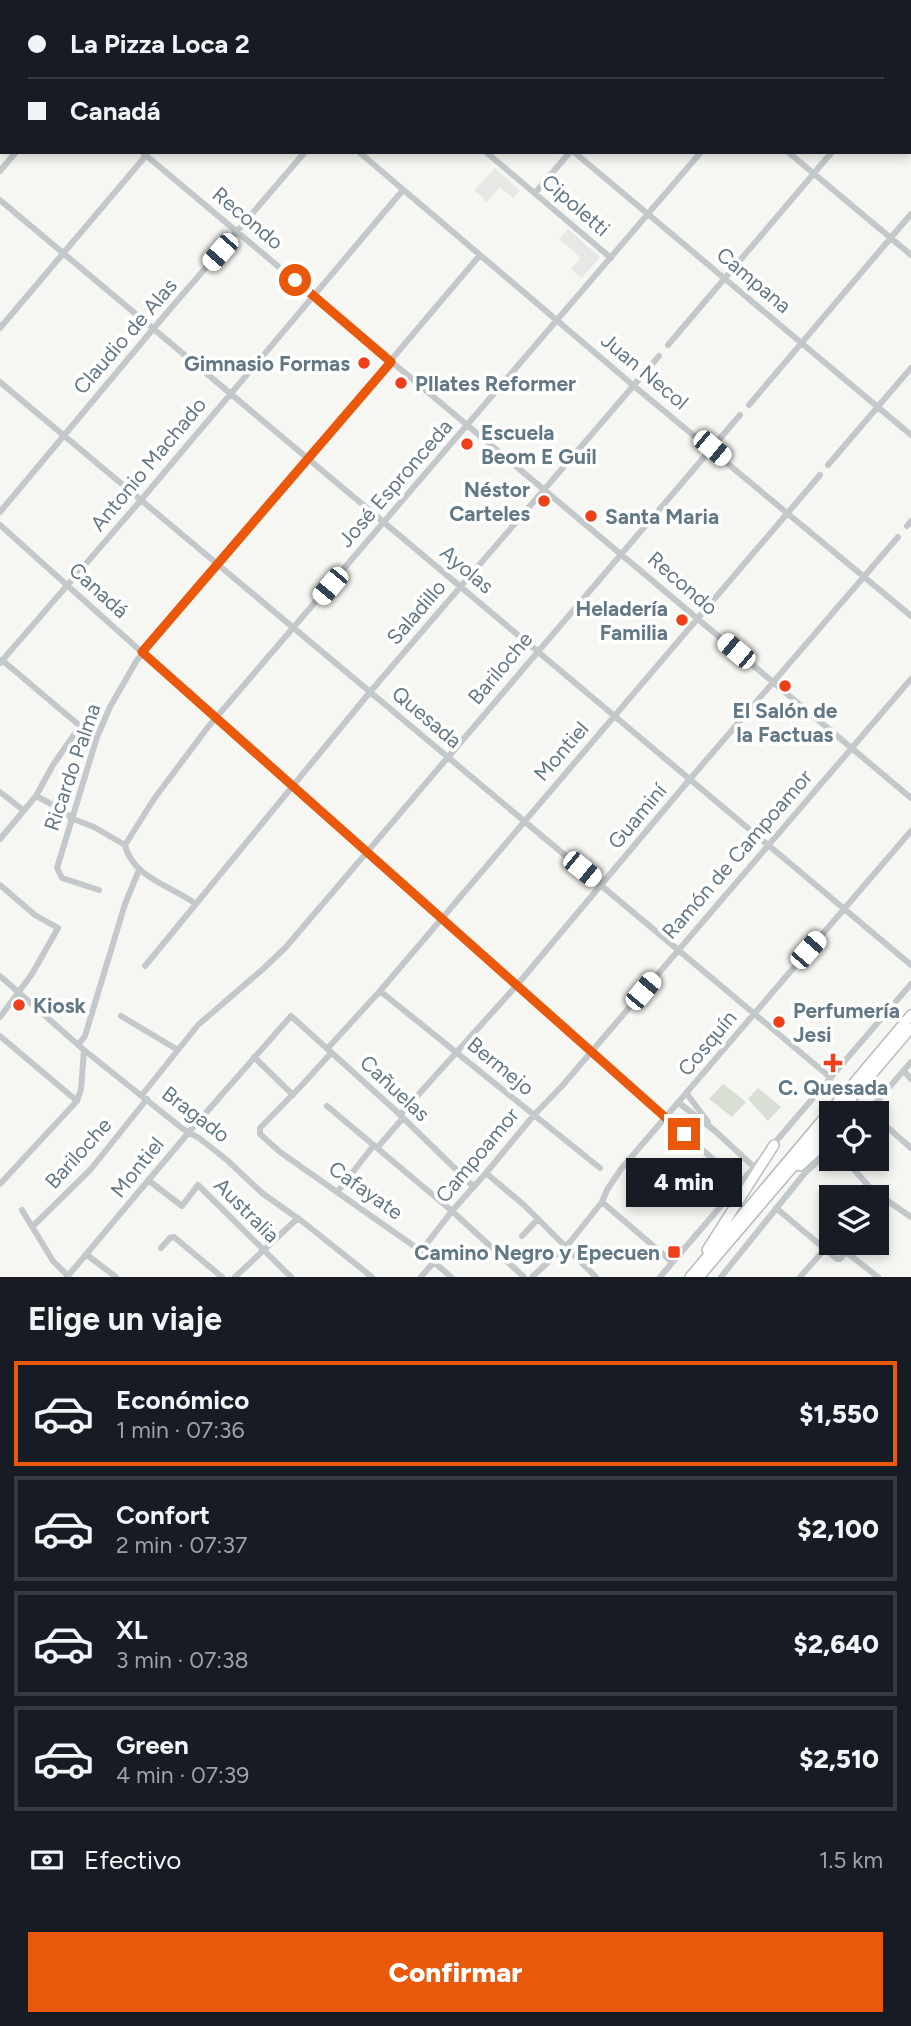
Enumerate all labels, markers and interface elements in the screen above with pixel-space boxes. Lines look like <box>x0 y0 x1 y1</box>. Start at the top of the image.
text: La Pizza Loca 2 <box>70 28 250 60</box>
text: Canadá <box>70 95 161 127</box>
street label: Cipoletti <box>537 169 615 241</box>
street label: Recondo <box>208 181 288 255</box>
car <box>199 229 242 275</box>
street label: Campana <box>712 242 796 318</box>
route start <box>279 264 311 296</box>
street label: Claudio de Alas <box>68 273 182 399</box>
street label: Juan Necol <box>596 327 694 415</box>
place label: Gimnasio Formas <box>184 351 350 376</box>
marker: Gimnasio Formas <box>356 355 372 371</box>
place label: PIlates Reformer <box>415 371 576 396</box>
marker: PIlates Reformer <box>393 375 409 391</box>
street label: Antonio Machado <box>85 392 211 536</box>
street label: José Espronceda <box>333 414 457 552</box>
place label: Escuela Beom E Guil <box>481 420 597 469</box>
car <box>690 426 735 470</box>
marker: Escuela Beom E Guil <box>459 436 475 452</box>
place label: Néstor Carteles <box>449 477 530 526</box>
marker: Néstor Carteles <box>536 493 552 509</box>
place label: Santa Maria <box>605 504 719 529</box>
marker: Santa Maria <box>583 508 599 524</box>
street label: Ayolas <box>435 539 499 599</box>
street label: Recondo <box>643 546 723 620</box>
street label: Canadá <box>64 557 134 623</box>
car <box>309 563 352 609</box>
street label: Saladillo <box>381 575 451 649</box>
place label: Heladería Familia <box>575 596 668 645</box>
marker: Heladería Familia <box>674 612 690 628</box>
street label: Bariloche <box>463 627 537 709</box>
car <box>714 629 759 673</box>
marker: El Salón de la Factuas <box>777 678 793 694</box>
street label: Quesada <box>387 681 467 753</box>
place label: El Salón de la Factuas <box>733 698 838 747</box>
street label: Ricardo Palma <box>39 700 105 834</box>
street label: Montiel <box>528 716 594 786</box>
street label: Ramón de Campoamor <box>657 764 817 944</box>
street label: Guaminí <box>602 777 672 854</box>
car <box>560 848 605 890</box>
car <box>787 927 830 973</box>
car <box>622 968 665 1014</box>
place label: Kiosk <box>33 993 86 1018</box>
marker: Kiosk <box>11 997 27 1013</box>
place label: Perfumería Jesi <box>793 998 900 1047</box>
street label: Cosquín <box>672 1005 742 1081</box>
marker: Perfumería Jesi <box>771 1014 787 1030</box>
street label: Bermejo <box>463 1032 539 1100</box>
street label: Cañuelas <box>355 1050 435 1126</box>
marker: C. Quesada <box>825 1055 841 1071</box>
place label: C. Quesada <box>778 1075 888 1100</box>
street label: Bragado <box>157 1080 235 1148</box>
map controls <box>819 1101 889 1255</box>
button: locate <box>819 1101 889 1171</box>
street label: Campoamor <box>430 1102 524 1208</box>
street label: Bariloche <box>40 1112 116 1194</box>
route end <box>668 1118 700 1150</box>
street label: Montiel <box>105 1132 169 1202</box>
street label: Cafayate <box>324 1155 408 1225</box>
callout: 4 min <box>626 1158 742 1208</box>
text: 4 min <box>654 1168 714 1196</box>
street label: Australia <box>209 1172 285 1248</box>
button: layers <box>819 1185 889 1255</box>
place label: Camino Negro y Epecuen <box>414 1240 660 1265</box>
marker: Camino Negro y Epecuen <box>666 1244 682 1260</box>
text: Elige un viaje <box>28 1300 222 1338</box>
icon: car <box>32 1382 95 1445</box>
text: Económico <box>116 1384 249 1416</box>
text: $1,550 <box>799 1398 879 1430</box>
text: 1 min · 07:36 <box>116 1416 245 1444</box>
icon: car <box>32 1497 95 1560</box>
text: Confort <box>116 1499 210 1531</box>
text: $2,100 <box>797 1513 879 1545</box>
text: 2 min · 07:37 <box>116 1531 247 1559</box>
icon: car <box>32 1612 95 1675</box>
text: XL <box>116 1614 148 1646</box>
text: $2,640 <box>794 1628 879 1660</box>
text: 3 min · 07:38 <box>116 1646 249 1674</box>
icon: car <box>32 1727 95 1790</box>
text: Green <box>116 1729 189 1761</box>
text: $2,510 <box>799 1743 879 1775</box>
text: 4 min · 07:39 <box>116 1761 249 1789</box>
icon: cash <box>28 1841 66 1879</box>
text: Efectivo <box>84 1844 181 1876</box>
text: 1.5 km <box>819 1846 883 1874</box>
button: Confirmar <box>28 1932 883 2012</box>

